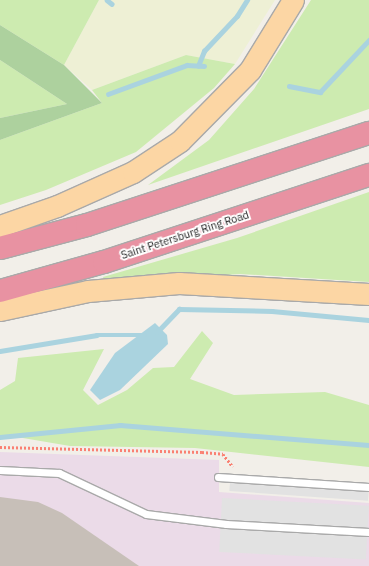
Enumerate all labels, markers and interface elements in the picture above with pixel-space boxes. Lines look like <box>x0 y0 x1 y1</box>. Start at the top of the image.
street label: Saint Petersburg Ring Road <box>119 208 251 262</box>

